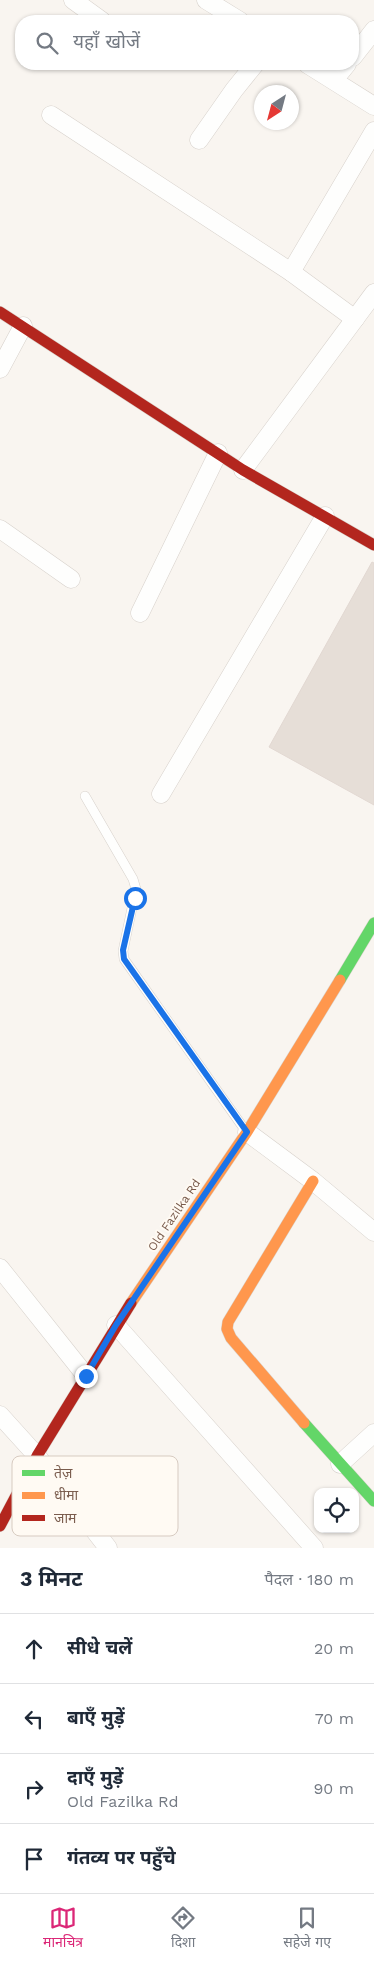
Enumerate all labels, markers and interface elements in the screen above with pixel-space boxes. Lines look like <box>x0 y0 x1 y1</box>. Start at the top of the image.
search box <box>15 15 359 70</box>
icon: search <box>33 29 61 57</box>
text: यहाँ खोजें <box>73 30 140 53</box>
north arrow <box>254 85 299 130</box>
route start <box>124 887 147 910</box>
street label: Old Fazilka Rd <box>145 1176 203 1254</box>
route end <box>75 1365 98 1388</box>
legend <box>12 1456 178 1536</box>
text: तेज़ <box>54 1464 73 1481</box>
text: धीमा <box>54 1487 79 1503</box>
map controls <box>314 1488 359 1533</box>
button: locate <box>314 1488 359 1533</box>
text: जाम <box>54 1510 77 1526</box>
text: 3 मिनट <box>20 1566 83 1591</box>
text: पैदल · 180 m <box>265 1570 354 1589</box>
icon: ahead <box>20 1635 48 1663</box>
text: सीधे चलें <box>67 1636 132 1659</box>
text: 20 m <box>314 1639 354 1658</box>
icon: left <box>20 1705 48 1733</box>
text: बाएँ मुड़ें <box>67 1706 125 1729</box>
text: 70 m <box>315 1709 354 1728</box>
text: दाएँ मुड़ें <box>67 1766 123 1789</box>
icon: right <box>20 1775 48 1803</box>
text: 90 m <box>313 1779 354 1798</box>
text: Old Fazilka Rd <box>67 1792 179 1811</box>
icon: arrive <box>20 1845 48 1873</box>
text: गंतव्य पर पहुँचे <box>67 1846 176 1869</box>
tab: मानचित्र <box>43 1904 83 1953</box>
tab: दिशा <box>169 1904 197 1953</box>
tab: सहेजे गए <box>283 1904 331 1953</box>

